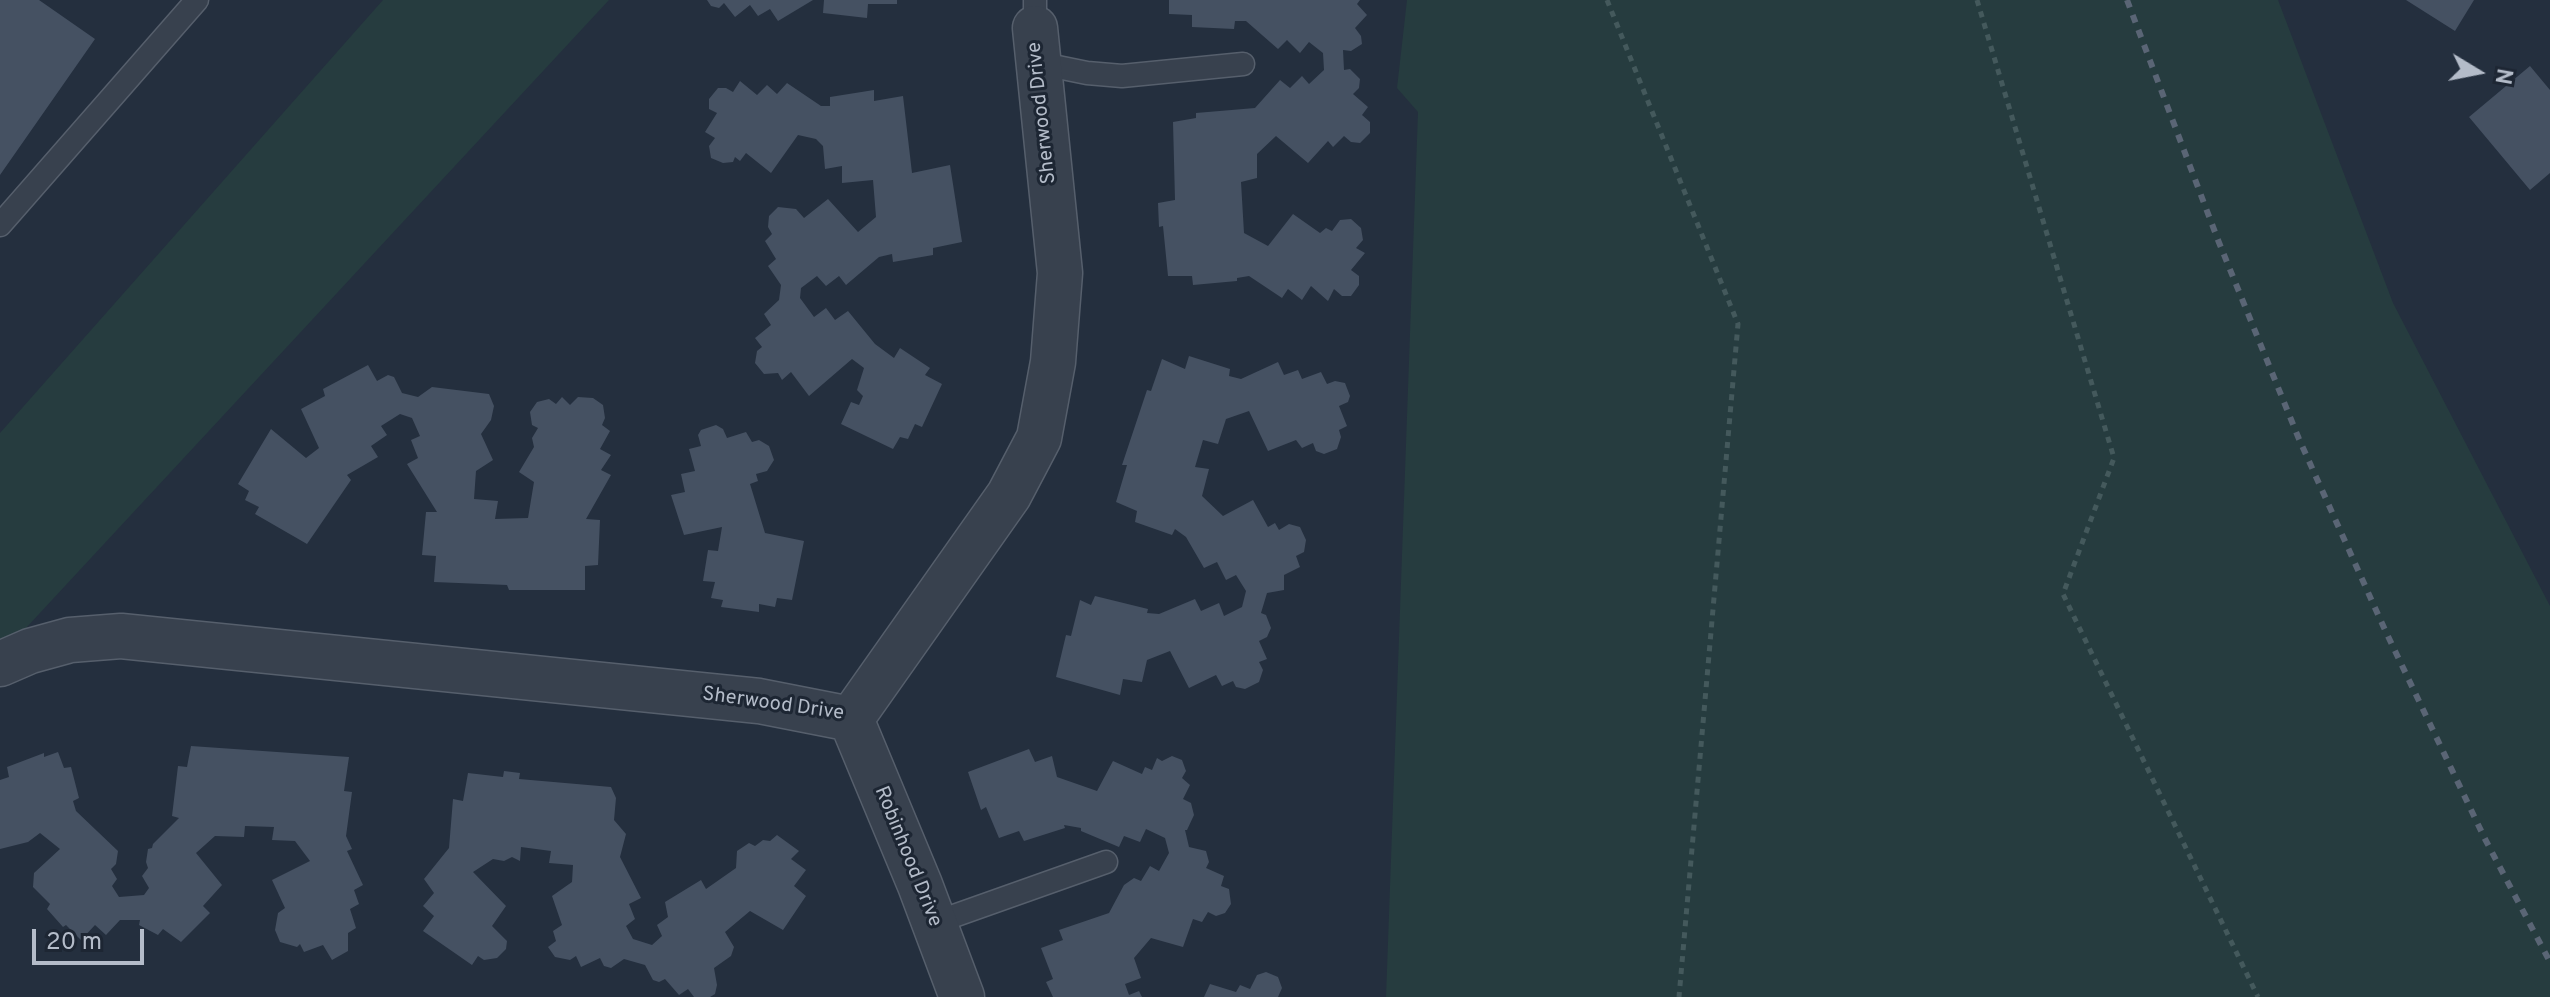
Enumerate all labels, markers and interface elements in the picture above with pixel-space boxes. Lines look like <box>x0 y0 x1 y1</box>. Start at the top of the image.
north arrow <box>2438 32 2518 112</box>
street label: Sherwood Drive <box>1024 41 1062 185</box>
text: N <box>2487 66 2517 86</box>
street label: Sherwood Drive <box>701 683 845 727</box>
street label: Robinhood Drive <box>868 783 946 931</box>
scale bar <box>36 913 148 963</box>
text: 20 m <box>46 928 102 958</box>

